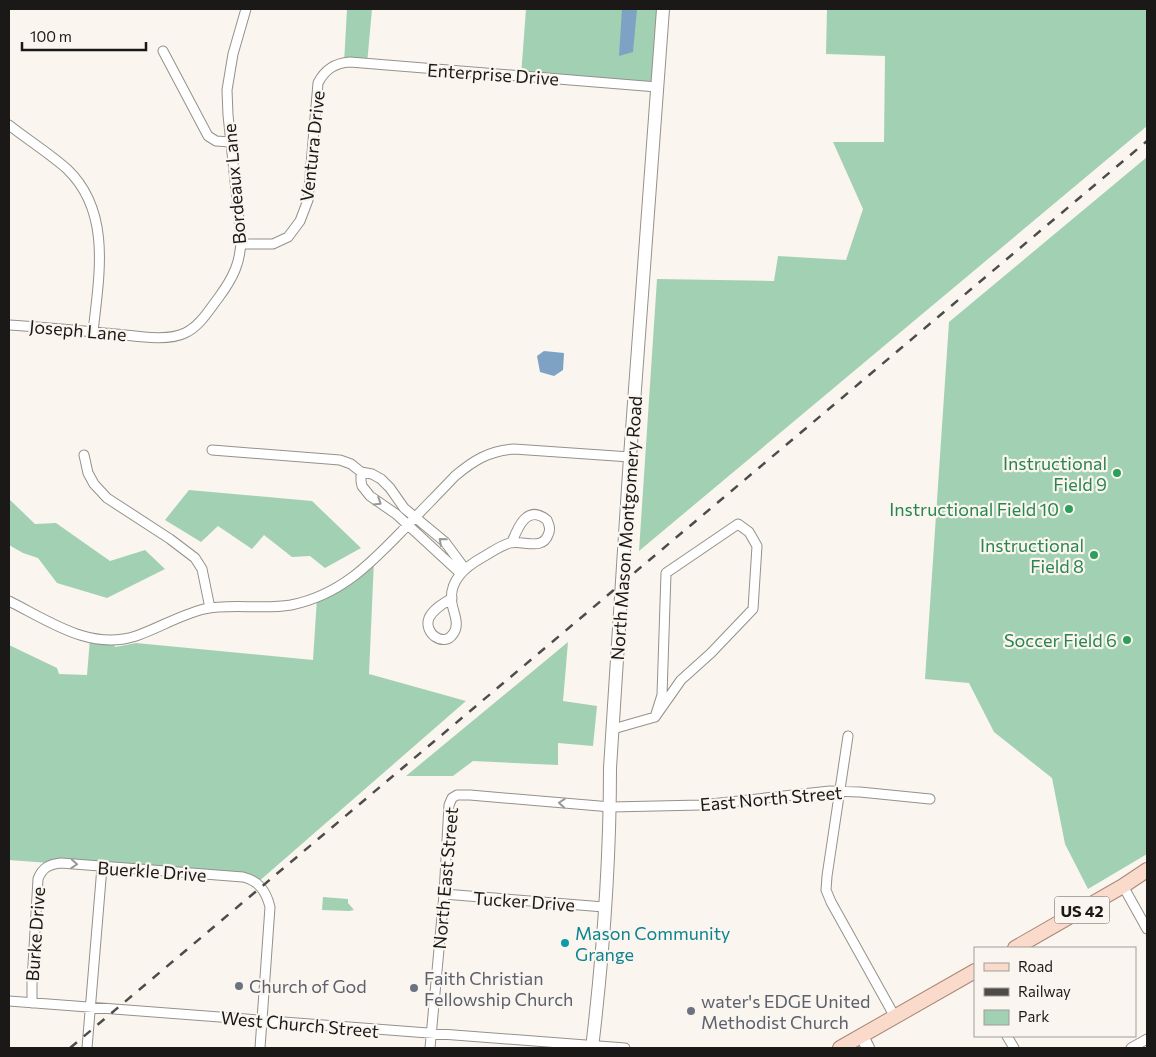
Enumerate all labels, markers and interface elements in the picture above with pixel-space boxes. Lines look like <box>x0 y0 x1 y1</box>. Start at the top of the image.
scale bar <box>22 20 146 52</box>
text: 100 m <box>30 27 72 45</box>
street label: Enterprise Drive <box>426 58 560 90</box>
street label: Ventura Drive <box>295 89 329 203</box>
street label: Bordeaux Lane <box>218 123 250 245</box>
street label: Joseph Lane <box>29 315 127 345</box>
street label: North Mason Montgomery Road <box>606 395 646 661</box>
place label: Instructional Field 9 <box>1003 452 1107 495</box>
marker: Instructional Field 9 <box>1111 467 1123 479</box>
one-way arrow <box>373 496 382 506</box>
place label: Instructional Field 10 <box>889 498 1059 520</box>
marker: Instructional Field 10 <box>1063 503 1075 515</box>
place label: Instructional Field 8 <box>980 534 1084 577</box>
one-way arrow <box>439 537 448 546</box>
marker: Instructional Field 8 <box>1088 549 1100 561</box>
place label: Soccer Field 6 <box>1004 629 1117 651</box>
marker: Soccer Field 6 <box>1121 634 1133 646</box>
street label: East North Street <box>699 781 843 815</box>
one-way arrow <box>558 798 566 809</box>
street label: North East Street <box>428 806 462 950</box>
street label: Buerkle Drive <box>97 856 207 886</box>
one-way arrow <box>70 859 78 870</box>
street label: Burke Drive <box>21 886 49 982</box>
street label: Tucker Drive <box>472 886 576 916</box>
road number: US 42 <box>1054 896 1110 924</box>
place label: Mason Community Grange <box>575 922 730 965</box>
marker: Mason Community Grange <box>559 937 571 949</box>
legend <box>974 947 1136 1037</box>
text: Road <box>1018 957 1053 975</box>
place label: Faith Christian Fellowship Church <box>424 967 573 1010</box>
place label: Church of God <box>249 975 367 997</box>
marker: Church of God <box>233 980 245 992</box>
marker: Faith Christian Fellowship Church <box>408 982 420 994</box>
text: Railway <box>1018 982 1071 1000</box>
place label: water's EDGE United Methodist Church <box>701 990 870 1033</box>
marker: water's EDGE United Methodist Church <box>685 1005 697 1017</box>
street label: West Church Street <box>220 1006 380 1042</box>
text: Park <box>1018 1007 1049 1025</box>

